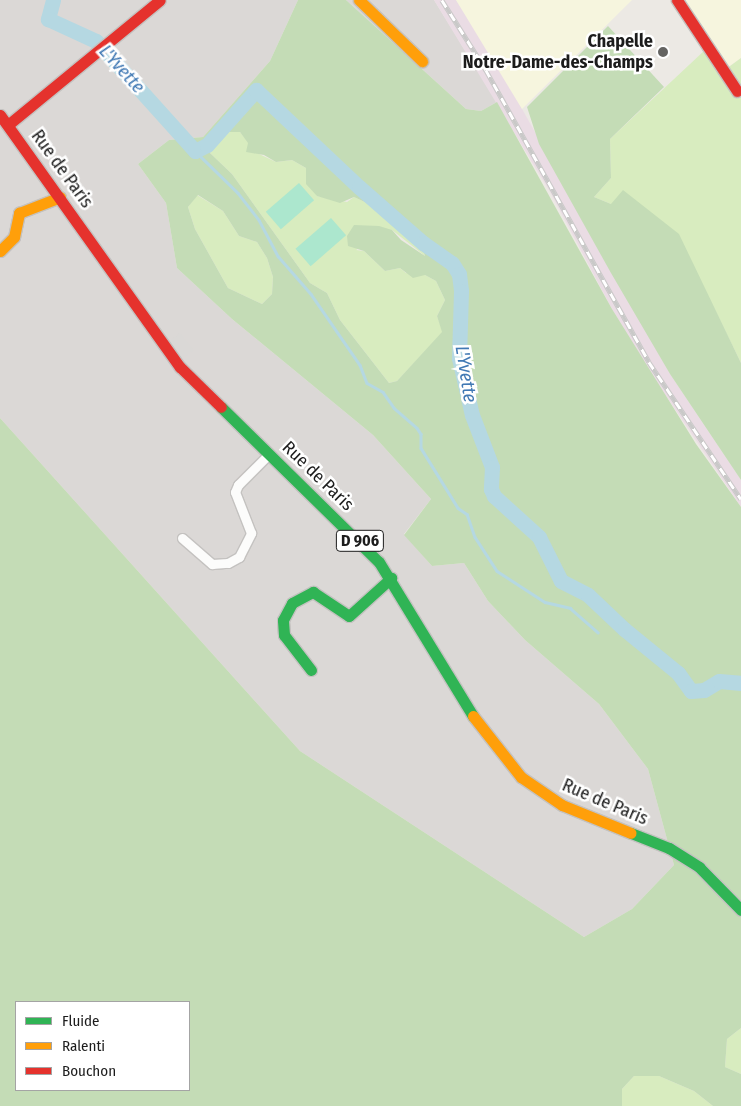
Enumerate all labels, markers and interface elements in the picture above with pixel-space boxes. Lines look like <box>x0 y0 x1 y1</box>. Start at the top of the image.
place label: Chapelle Notre-Dame-des-Champs <box>463 31 653 74</box>
water label: L'Yvette <box>94 40 150 98</box>
marker: Chapelle Notre-Dame-des-Champs <box>657 46 669 58</box>
street label: Rue de Paris <box>27 126 97 212</box>
water label: L'Yvette <box>450 344 482 404</box>
street label: Rue de Paris <box>278 437 358 515</box>
road number: D 906 <box>335 528 385 554</box>
street label: Rue de Paris <box>559 774 651 830</box>
legend <box>15 1001 190 1091</box>
text: Fluide <box>62 1012 99 1030</box>
text: Ralenti <box>62 1037 105 1055</box>
text: Bouchon <box>62 1062 116 1080</box>

